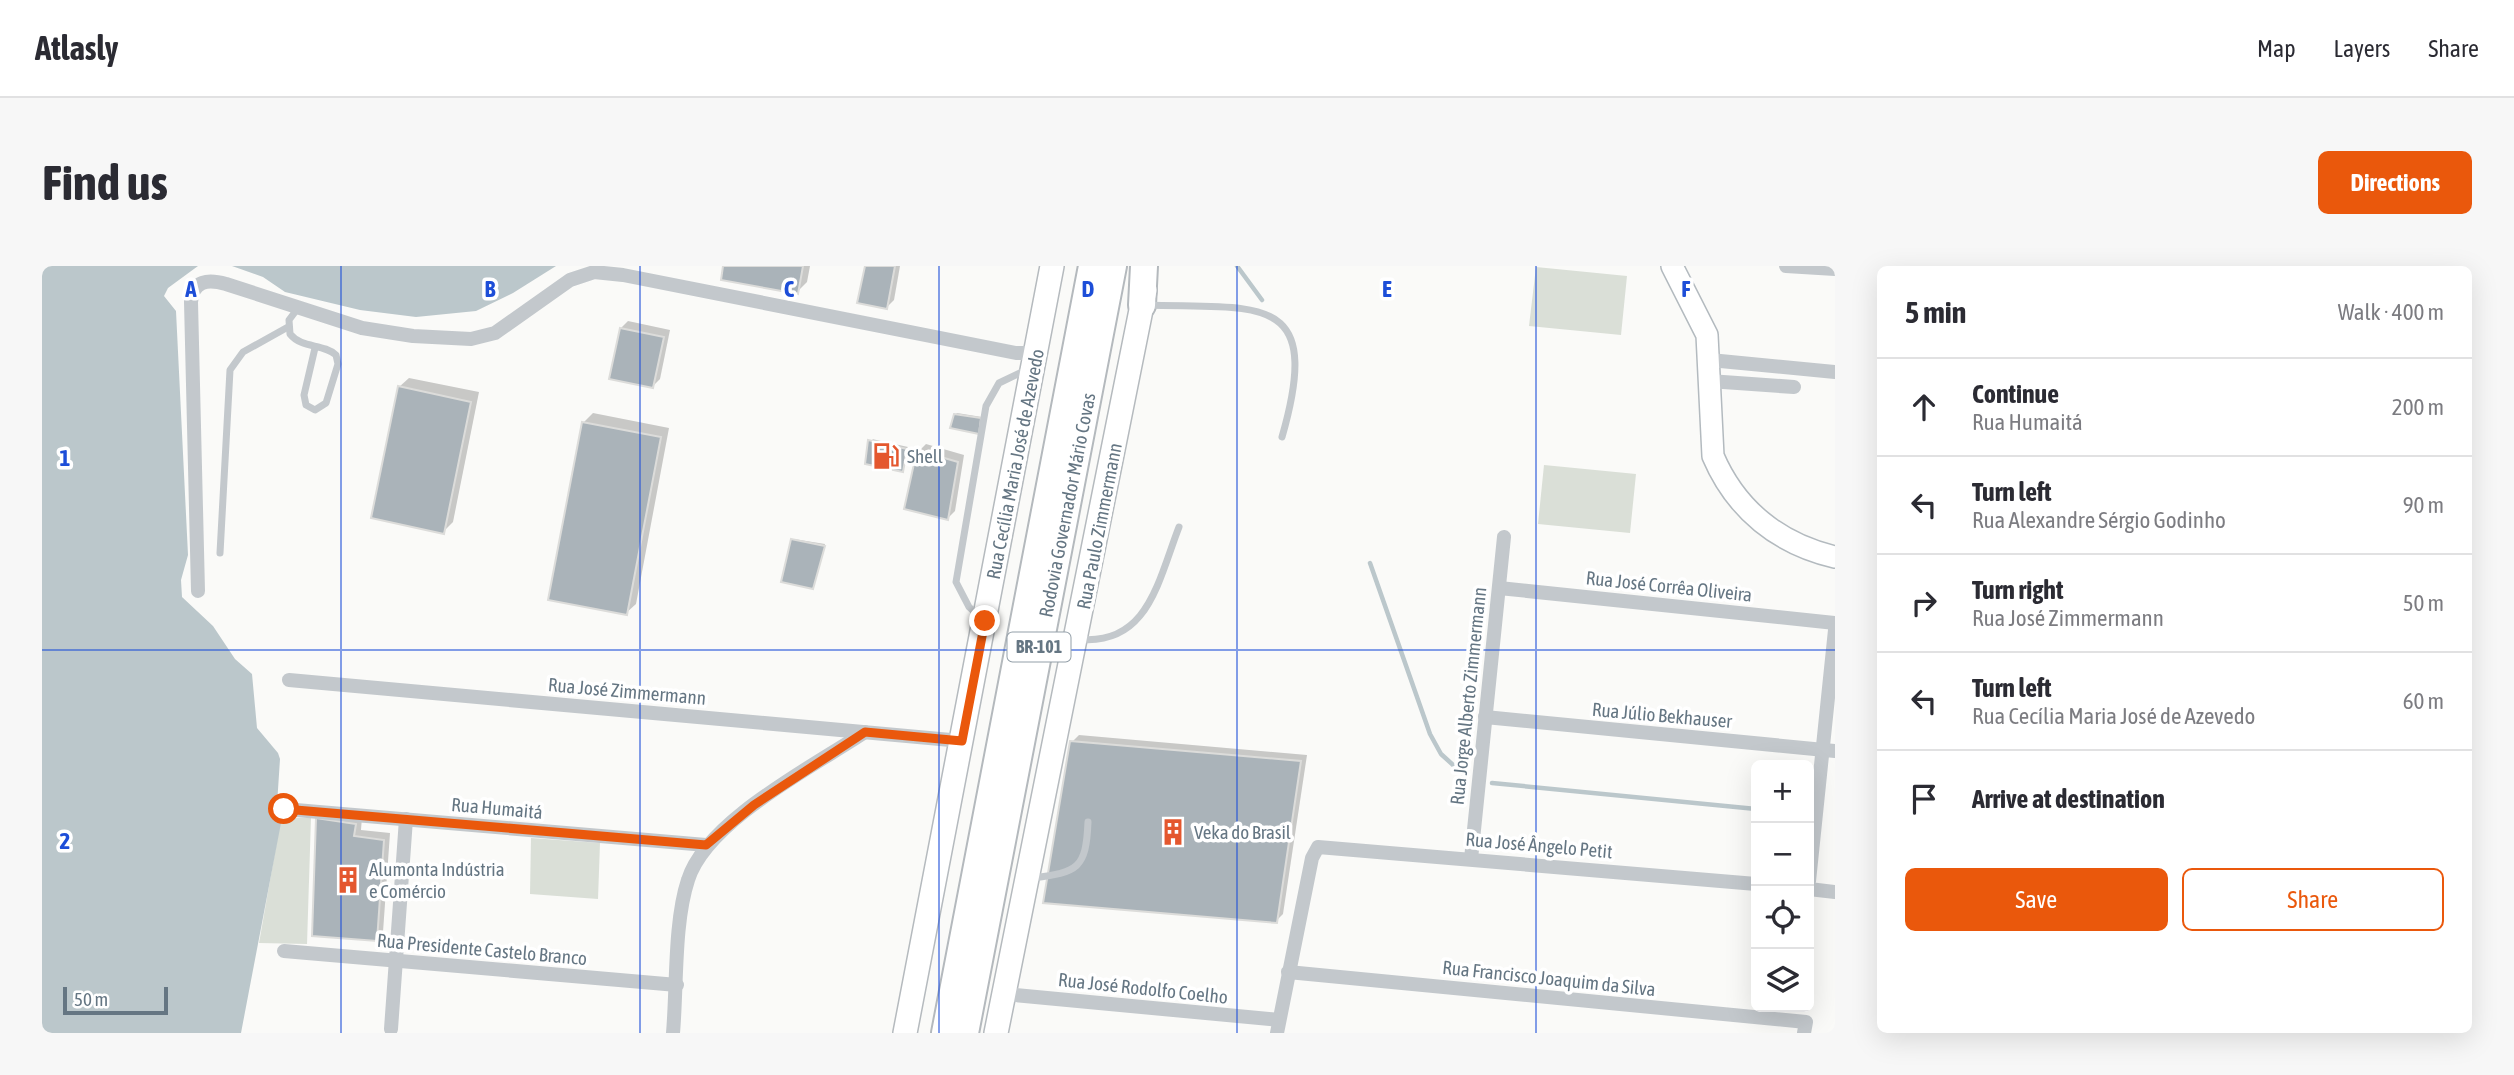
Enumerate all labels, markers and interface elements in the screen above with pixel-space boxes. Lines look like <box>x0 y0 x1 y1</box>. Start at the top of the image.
text: Atlasly <box>35 29 118 67</box>
text: Map <box>2257 35 2296 62</box>
text: Layers <box>2334 35 2390 62</box>
text: Share <box>2428 35 2479 62</box>
button: Directions <box>2318 151 2472 214</box>
text: Find us <box>42 154 168 210</box>
text: A <box>184 276 197 302</box>
text: B <box>485 276 496 302</box>
text: C <box>784 276 795 302</box>
text: D <box>1082 276 1095 302</box>
text: E <box>1382 276 1392 302</box>
text: F <box>1681 276 1691 302</box>
text: 5 min <box>1905 295 1966 329</box>
text: Walk · 400 m <box>2338 299 2444 325</box>
street label: Rua Cecília Maria José de Azevedo <box>982 347 1048 581</box>
text: Continue <box>1972 379 2059 409</box>
icon: ahead <box>1905 388 1943 426</box>
street label: Rodovia Governador Mário Covas <box>1034 391 1100 619</box>
text: 200 m <box>2392 394 2444 420</box>
text: Rua Humaitá <box>1972 409 2083 435</box>
fuel station icon: Shell <box>871 441 901 471</box>
street label: Rua Paulo Zimmermann <box>1072 441 1126 611</box>
text: 1 <box>60 445 71 471</box>
place label: Shell <box>907 445 943 467</box>
text: Turn left <box>1972 477 2052 507</box>
icon: left <box>1905 486 1943 524</box>
text: 90 m <box>2403 492 2444 518</box>
text: Rua Alexandre Sérgio Godinho <box>1972 507 2226 533</box>
street label: Rua José Corrêa Oliveira <box>1585 566 1753 606</box>
text: Turn right <box>1972 575 2063 605</box>
icon: right <box>1905 584 1943 622</box>
street label: Rua Jorge Alberto Zimmermann <box>1446 586 1490 806</box>
text: 50 m <box>2403 590 2444 616</box>
route end <box>969 605 1000 636</box>
text: Rua José Zimmermann <box>1972 605 2164 631</box>
road number: BR-101 <box>1007 632 1070 662</box>
street label: Rua José Zimmermann <box>547 673 707 709</box>
text: Turn left <box>1972 673 2052 703</box>
icon: left <box>1905 682 1943 720</box>
text: 60 m <box>2403 688 2444 714</box>
street label: Rua Júlio Bekhauser <box>1591 698 1733 732</box>
text: Rua Cecília Maria José de Azevedo <box>1972 703 2255 729</box>
map controls <box>1751 760 1814 1012</box>
button: + <box>1751 760 1814 823</box>
icon: arrive <box>1905 780 1943 818</box>
text: Arrive at destination <box>1972 784 2165 814</box>
route start <box>268 793 299 824</box>
street label: Rua Humaitá <box>450 793 544 823</box>
building icon: Veka do Brasil <box>1158 817 1188 847</box>
place label: Veka do Brasil <box>1194 821 1291 843</box>
button: − <box>1751 823 1814 886</box>
text: 2 <box>60 828 70 854</box>
street label: Rua José Ângelo Petit <box>1465 828 1613 862</box>
place label: Alumonta Indústria e Comércio <box>369 858 505 902</box>
building icon: Alumonta Indústria e Comércio <box>333 865 363 895</box>
button: Save <box>1905 868 2168 931</box>
button: Share <box>2182 868 2444 931</box>
button: locate <box>1751 886 1814 949</box>
street label: Rua Presidente Castelo Branco <box>376 929 588 969</box>
button: layers <box>1751 949 1814 1012</box>
street label: Rua Francisco Joaquim da Silva <box>1441 956 1657 1000</box>
street label: Rua José Rodolfo Coelho <box>1057 968 1229 1008</box>
scale bar <box>63 984 168 1016</box>
text: 50 m <box>74 988 108 1010</box>

